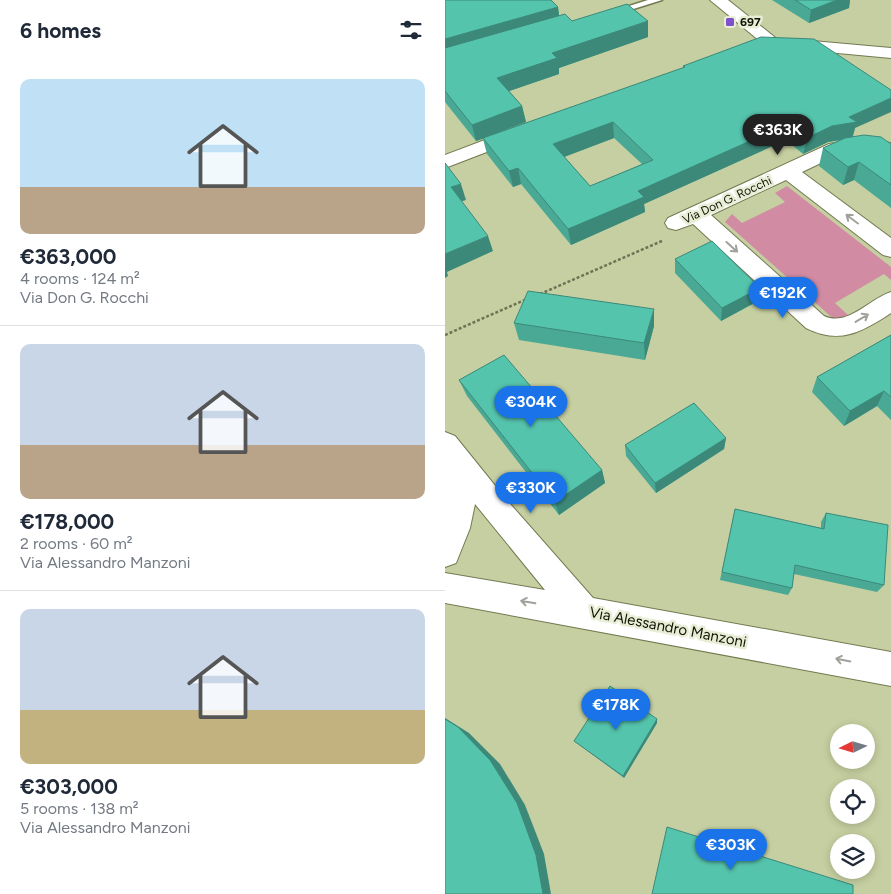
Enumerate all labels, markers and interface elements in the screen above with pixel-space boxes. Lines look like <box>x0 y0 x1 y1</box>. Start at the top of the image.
place label: 697 <box>740 15 761 29</box>
icon: filters <box>397 16 425 44</box>
marker: 697 <box>724 16 736 28</box>
text: 6 homes <box>20 18 101 43</box>
icon: home <box>178 111 268 201</box>
pin: €363K <box>743 114 813 156</box>
text: €363K <box>754 120 802 139</box>
street label: Via Don G. Rocchi <box>680 173 774 227</box>
one-way arrow <box>846 214 859 225</box>
one-way arrow <box>725 241 738 253</box>
text: €363,000 <box>20 244 116 269</box>
text: 4 rooms · 124 m² <box>20 269 140 288</box>
pin: €192K <box>748 276 818 319</box>
text: €192K <box>759 283 807 302</box>
text: Via Don G. Rocchi <box>20 288 149 307</box>
one-way arrow <box>854 313 868 323</box>
icon: home <box>178 377 268 467</box>
pin: €304K <box>496 386 566 428</box>
text: €304K <box>505 392 557 411</box>
pin: €330K <box>496 472 566 514</box>
text: €330K <box>506 478 556 497</box>
text: €178,000 <box>20 509 114 534</box>
text: 2 rooms · 60 m² <box>20 534 133 553</box>
text: Via Alessandro Manzoni <box>20 553 190 572</box>
one-way arrow <box>521 597 537 607</box>
street label: Via Alessandro Manzoni <box>588 603 748 651</box>
icon: home <box>178 642 268 732</box>
one-way arrow <box>835 655 851 665</box>
pin: €178K <box>581 688 651 731</box>
text: €178K <box>592 695 640 714</box>
north arrow <box>830 724 875 769</box>
map controls <box>830 724 875 879</box>
text: €303,000 <box>20 774 118 799</box>
button: locate <box>830 779 875 824</box>
text: 5 rooms · 138 m² <box>20 799 139 818</box>
text: Via Alessandro Manzoni <box>20 818 190 837</box>
pin: €303K <box>696 828 766 871</box>
button: layers <box>830 834 875 879</box>
text: €303K <box>706 835 756 854</box>

